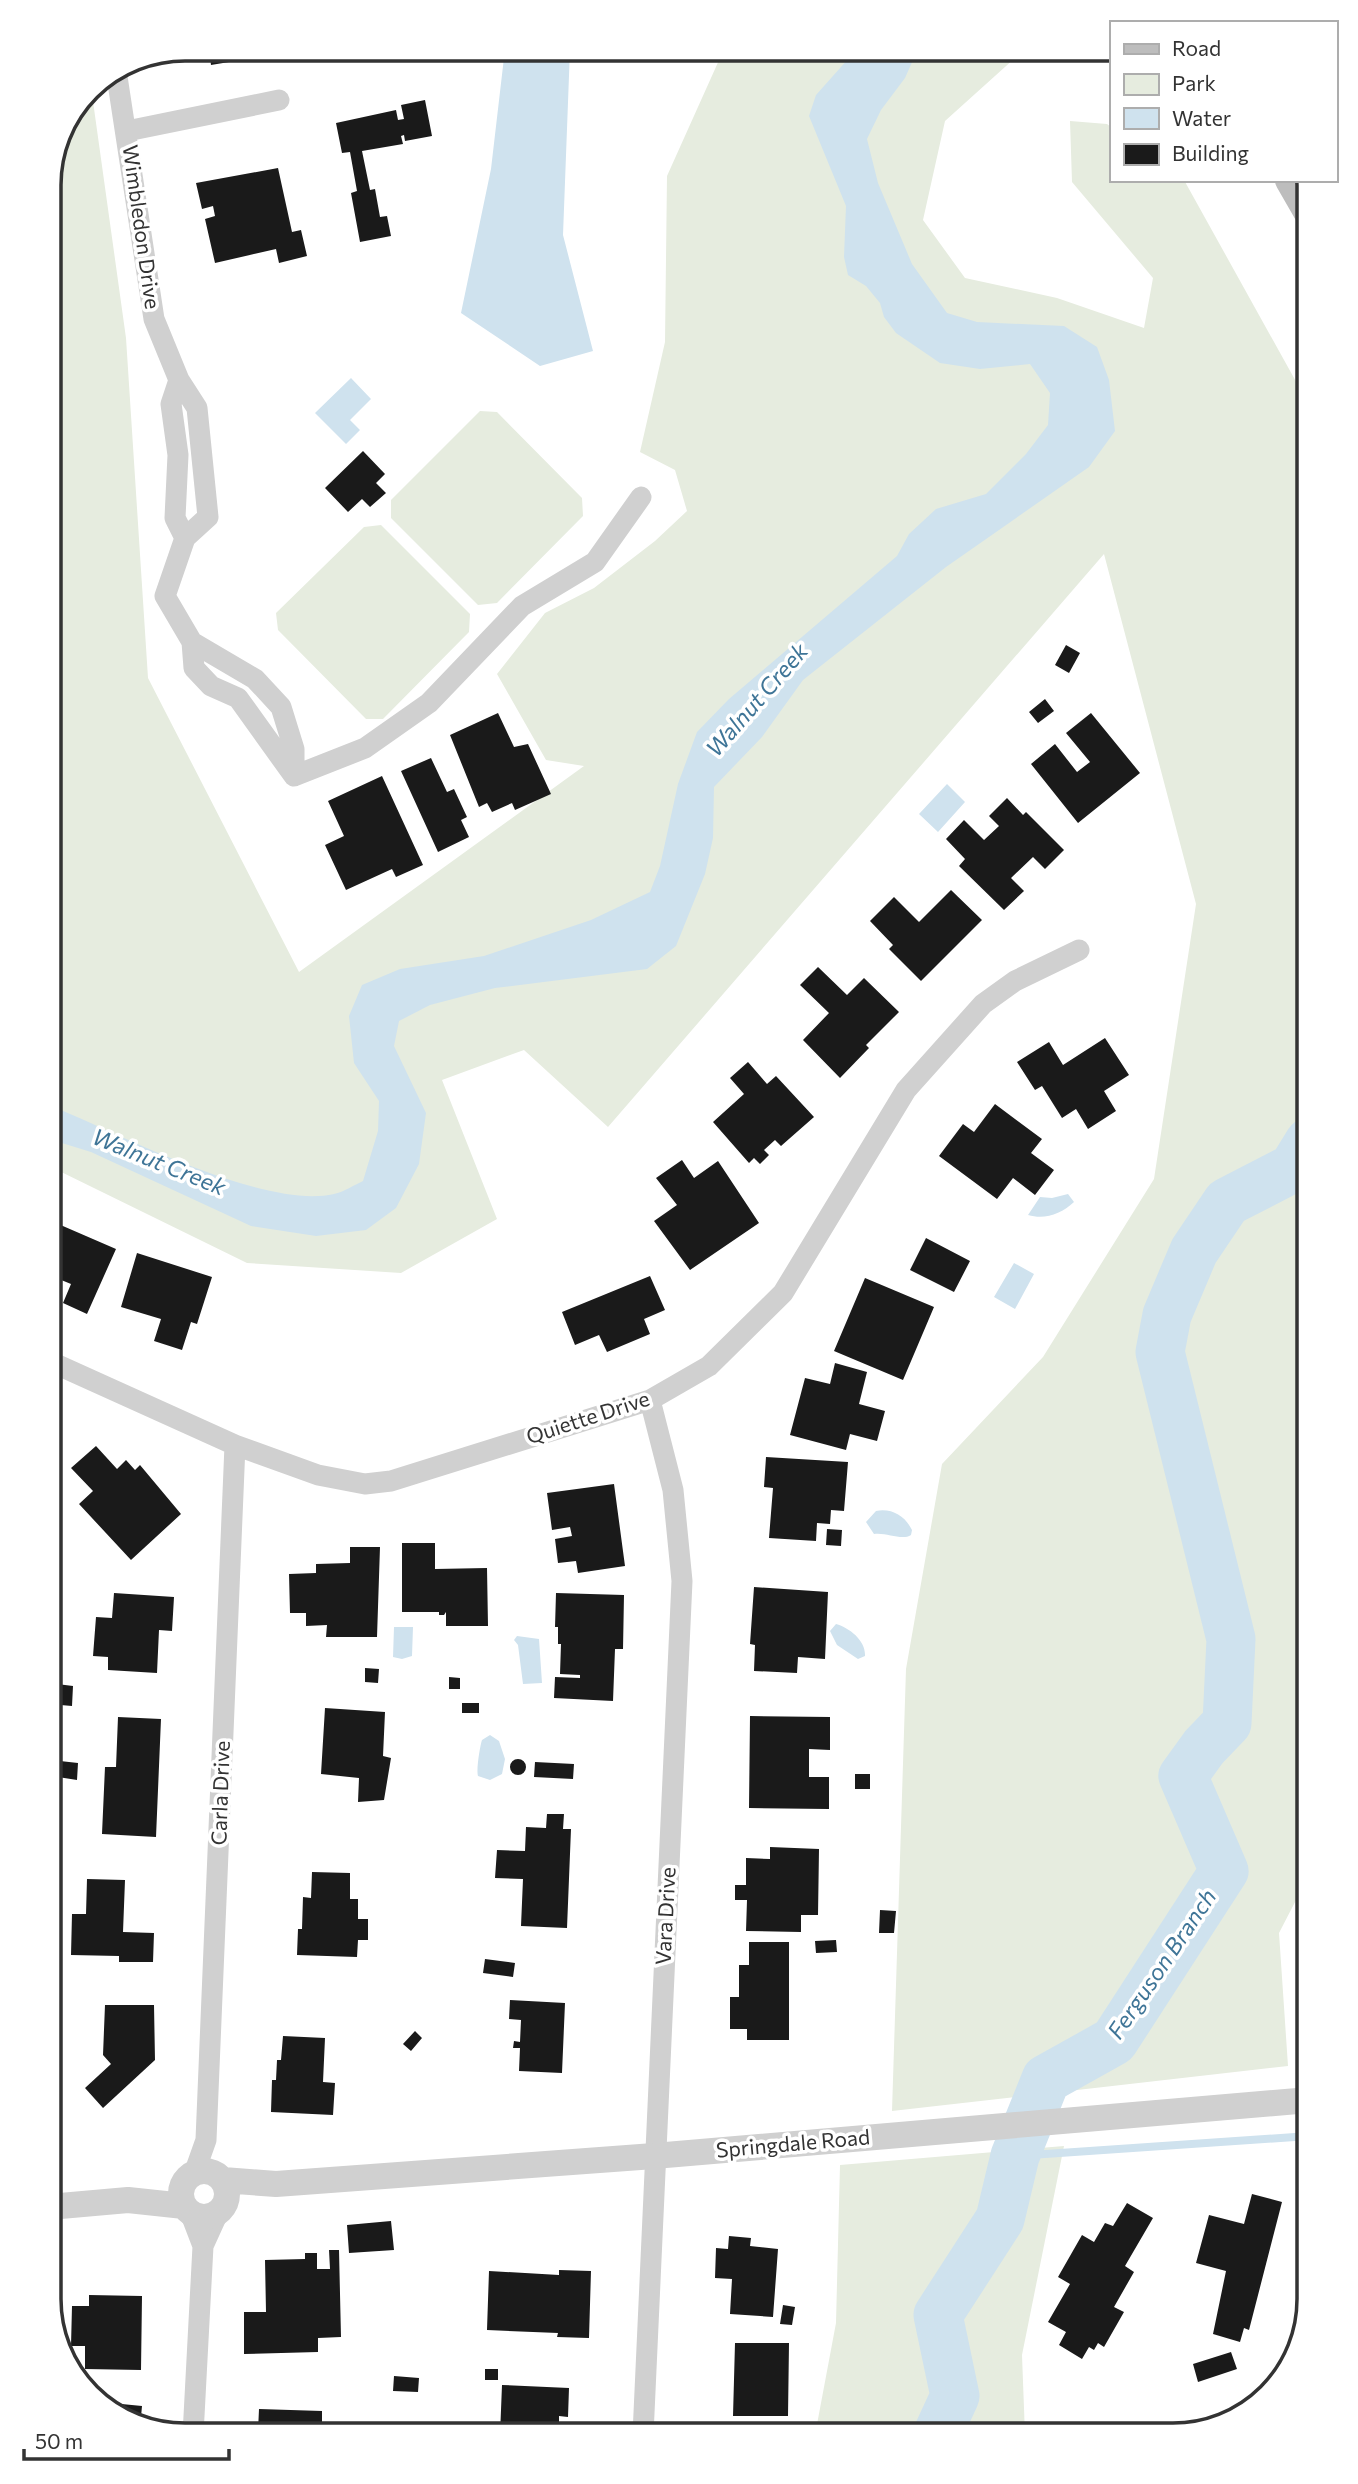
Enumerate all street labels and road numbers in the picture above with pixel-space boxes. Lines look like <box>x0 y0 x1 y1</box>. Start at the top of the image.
street label: Wimbledon Drive <box>119 143 166 310</box>
street label: Quiette Drive <box>523 1385 652 1448</box>
street label: Carla Drive <box>205 1740 234 1846</box>
street label: Vara Drive <box>649 1866 680 1966</box>
street label: Springdale Road <box>715 2123 871 2162</box>

